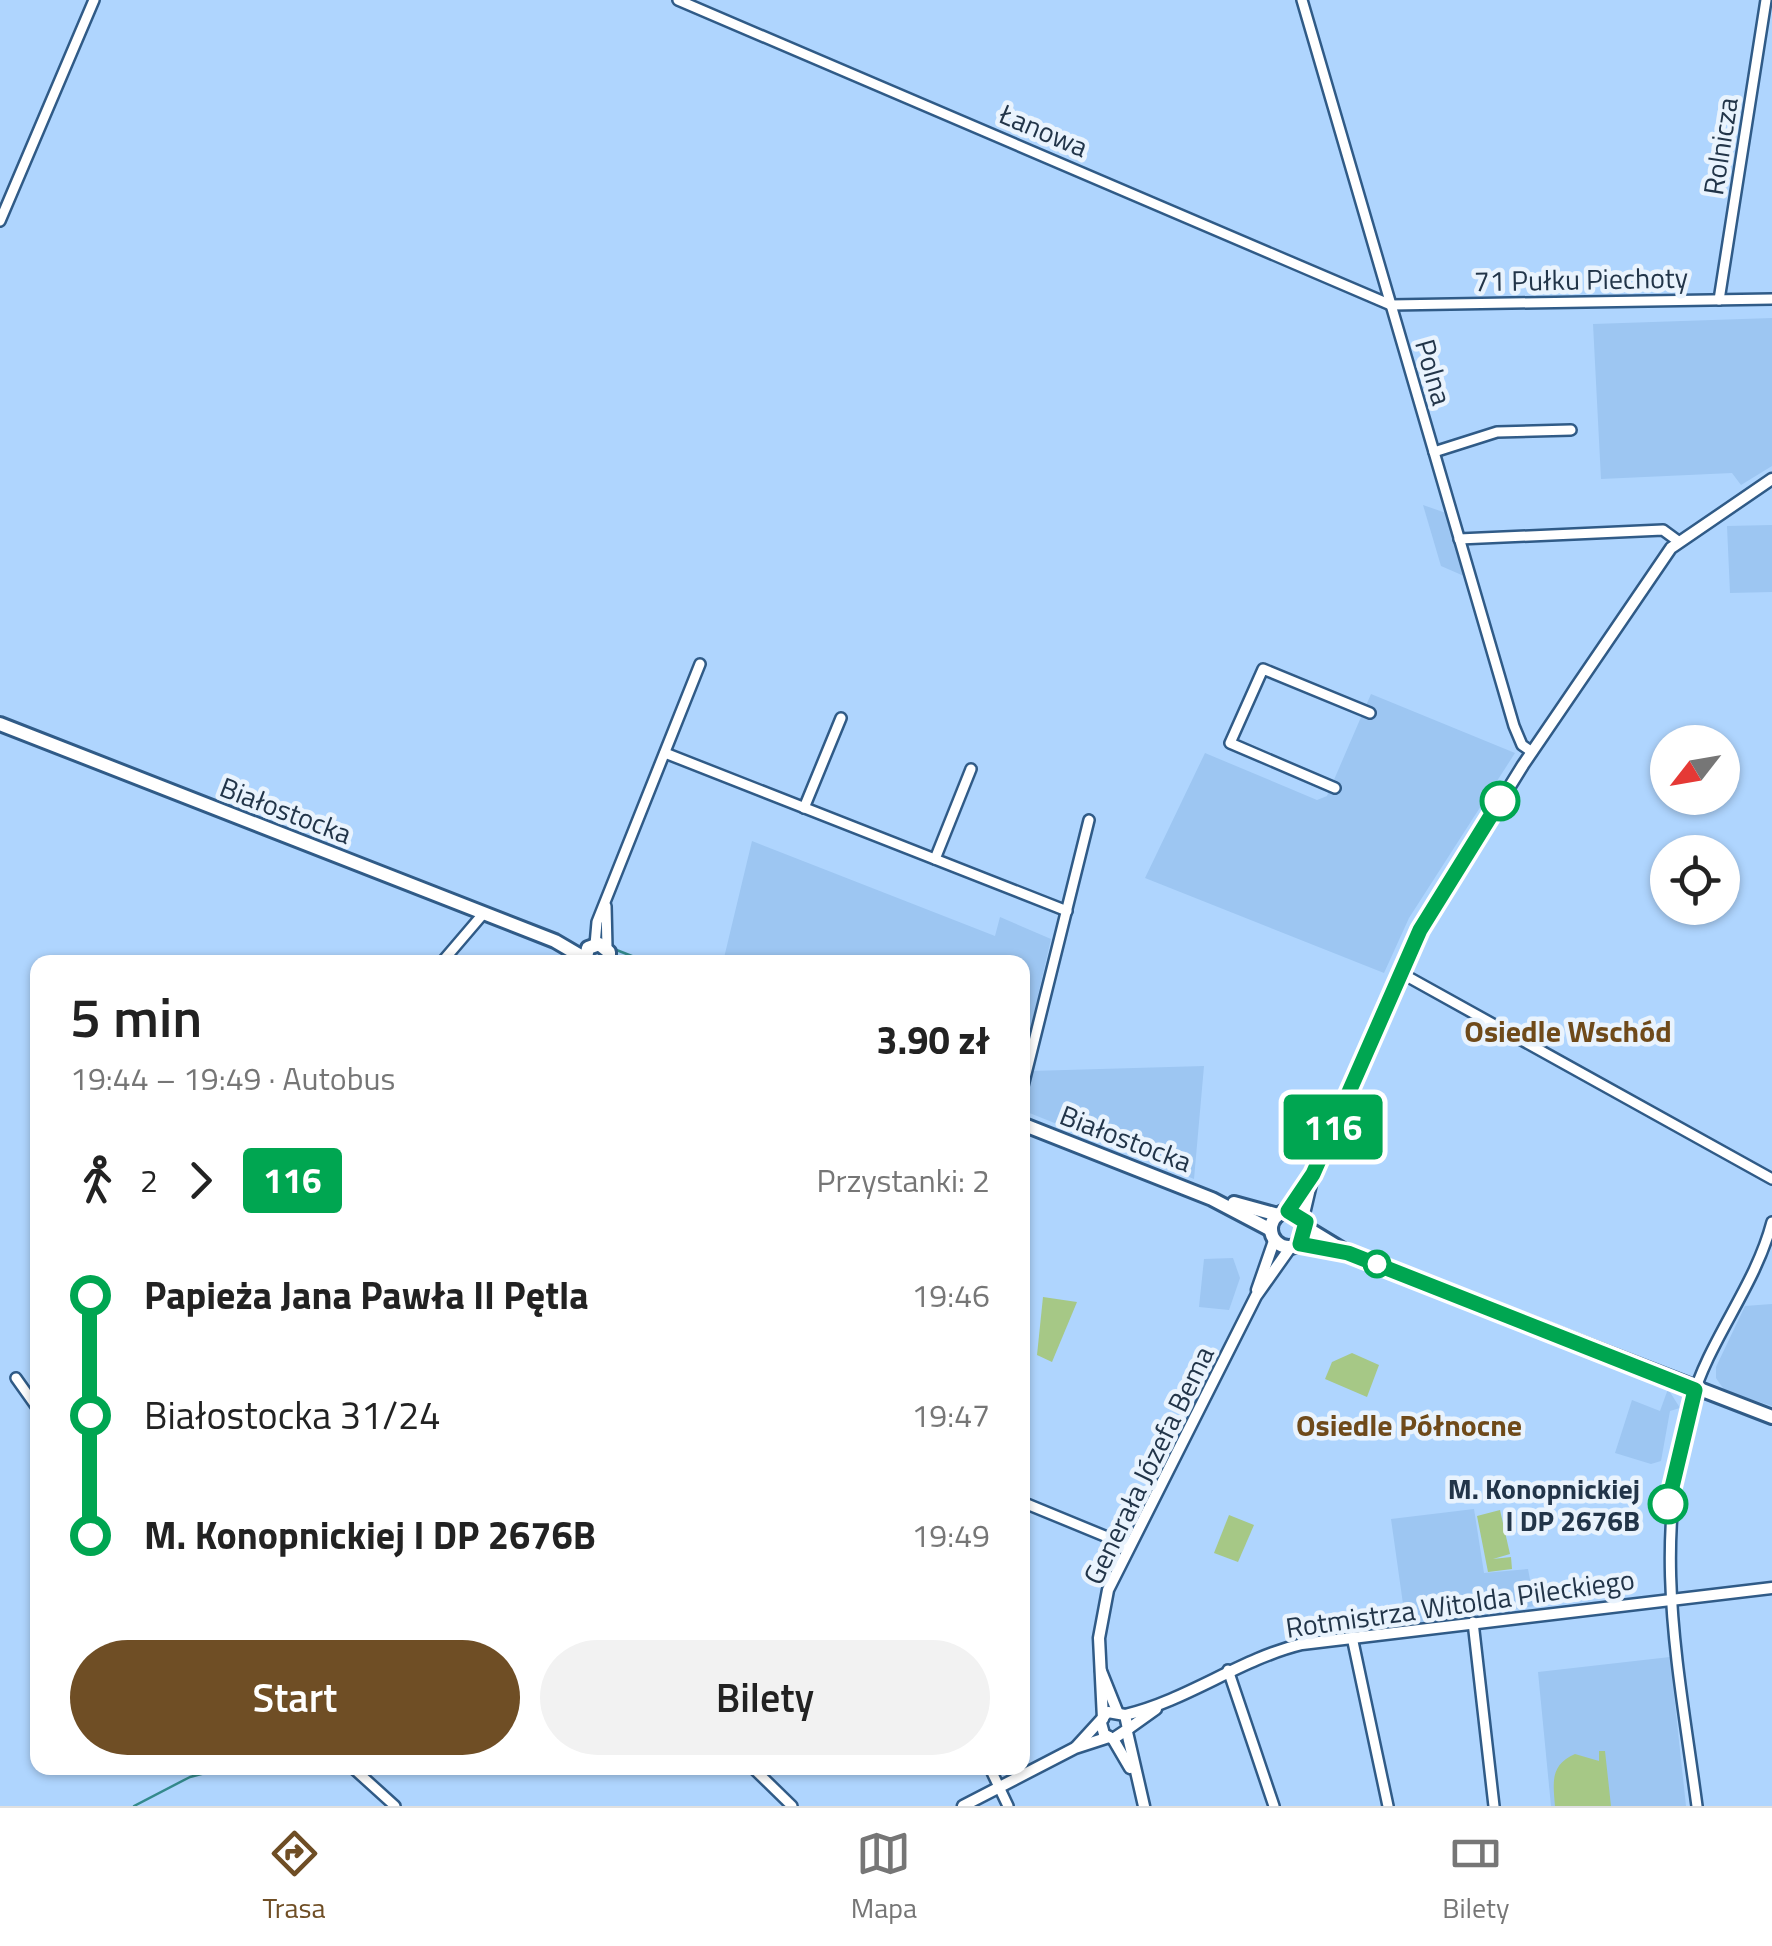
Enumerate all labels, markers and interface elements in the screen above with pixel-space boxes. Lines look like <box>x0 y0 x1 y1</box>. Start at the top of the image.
street label: Łanowa <box>992 92 1095 168</box>
street label: Rolnicza <box>1691 94 1749 198</box>
street label: 71 Pułku Piechoty <box>1474 256 1688 302</box>
street label: Polna <box>1404 334 1464 410</box>
north arrow <box>1650 725 1740 815</box>
map controls <box>1650 725 1740 925</box>
street label: Białostocka <box>214 765 358 855</box>
unlabelled marker <box>1481 782 1519 820</box>
button: locate <box>1650 835 1740 925</box>
text: 5 min <box>70 975 202 1058</box>
district label: Osiedle Wschód <box>1464 1008 1672 1054</box>
text: 3.90 zł <box>876 1011 990 1069</box>
text: 19:44 – 19:49 · Autobus <box>70 1054 395 1102</box>
street label: Białostocka <box>1054 1093 1198 1183</box>
line badge: 116 <box>1276 1094 1390 1160</box>
text: 116 <box>1304 1100 1362 1154</box>
icon: walk <box>70 1153 125 1208</box>
icon: forward <box>173 1153 228 1208</box>
text: 116 <box>263 1153 322 1207</box>
text: 2 <box>140 1156 158 1204</box>
text: Przystanki: 2 <box>817 1156 990 1204</box>
unlabelled marker <box>1364 1251 1390 1277</box>
text: Papieża Jana Pawła II Pętla <box>144 1266 589 1324</box>
text: 19:46 <box>911 1271 990 1319</box>
street label: Generała Józefa Bema <box>1071 1338 1225 1592</box>
text: Białostocka 31/24 <box>144 1386 441 1444</box>
text: 19:47 <box>911 1391 990 1439</box>
district label: Osiedle Północne <box>1296 1402 1522 1448</box>
place label: M. Konopnickiej I DP 2676B <box>1448 1467 1640 1542</box>
marker: M. Konopnickiej I DP 2676B <box>1649 1485 1687 1523</box>
text: M. Konopnickiej I DP 2676B <box>144 1506 596 1564</box>
text: 19:49 <box>911 1511 990 1559</box>
street label: Rotmistrza Witolda Pileckiego <box>1283 1557 1637 1649</box>
button: Start <box>70 1640 520 1755</box>
button: Bilety <box>540 1640 990 1755</box>
tab: Trasa <box>263 1826 326 1929</box>
tab: Mapa <box>851 1826 917 1929</box>
tab: Bilety <box>1442 1826 1509 1929</box>

